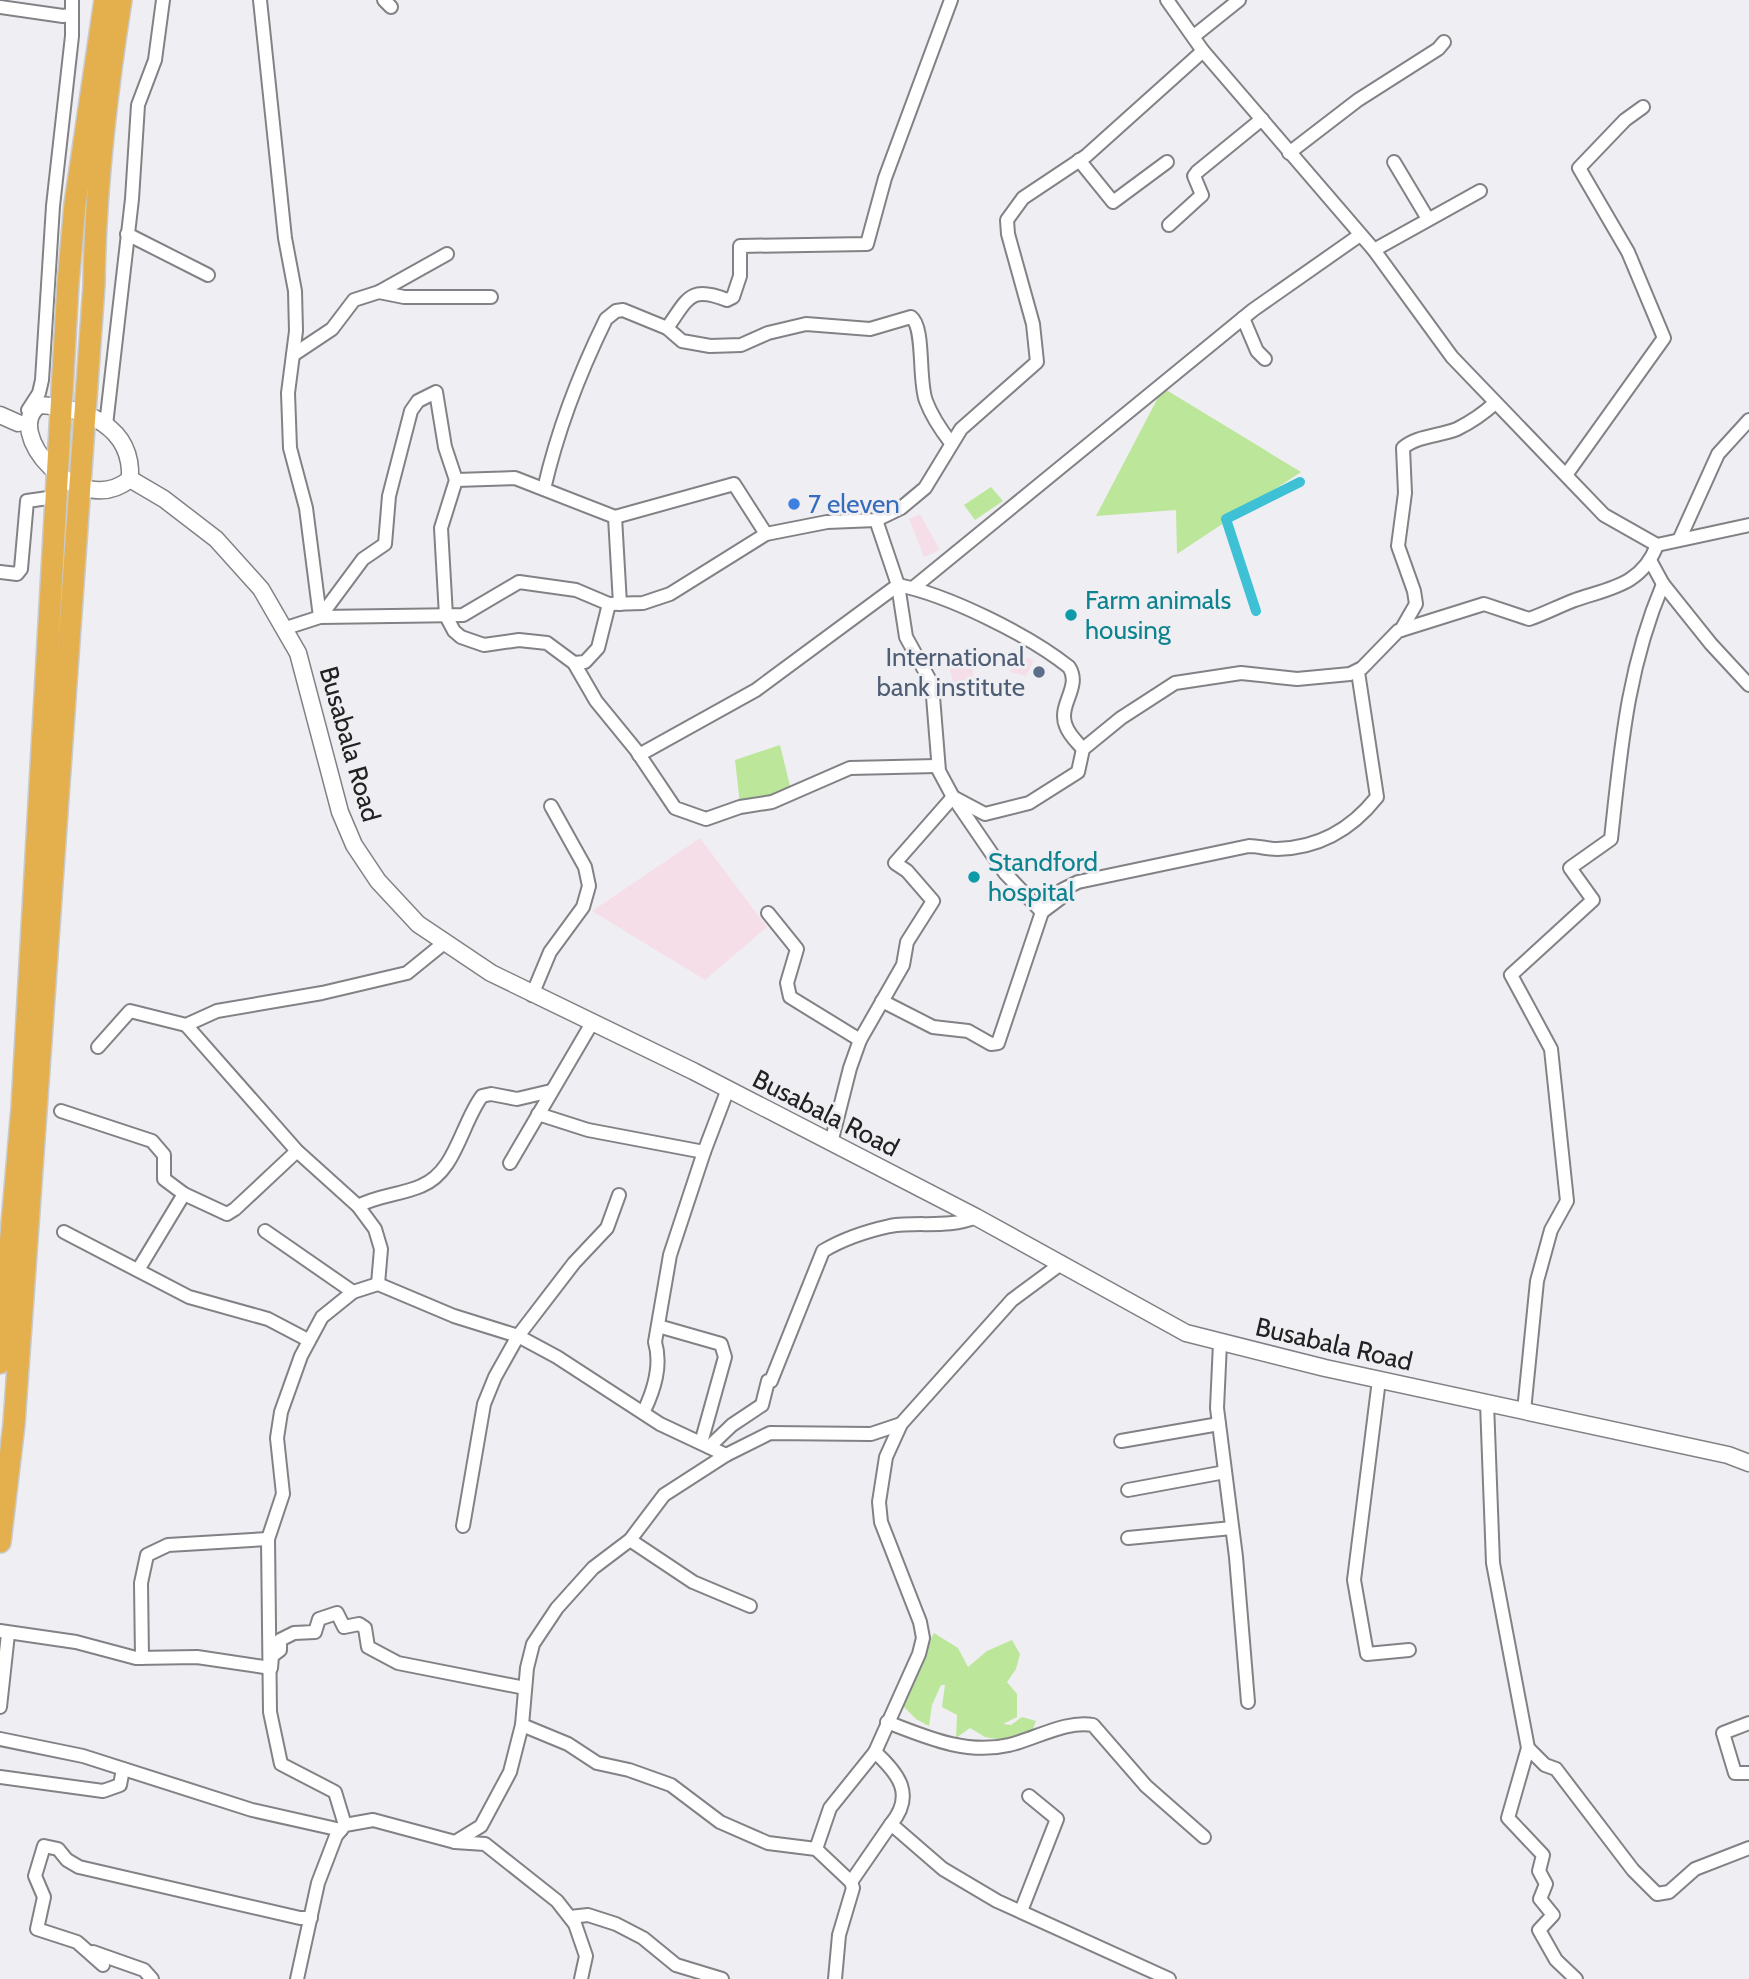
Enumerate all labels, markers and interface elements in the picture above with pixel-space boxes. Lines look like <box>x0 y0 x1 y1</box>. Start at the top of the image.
place label: 7 eleven <box>808 488 900 520</box>
marker: 7 eleven <box>786 496 802 512</box>
place label: Farm animals housing <box>1085 584 1231 646</box>
marker: Farm animals housing <box>1063 607 1079 623</box>
place label: International bank institute <box>877 641 1025 703</box>
street label: Busabala Road <box>313 663 387 825</box>
marker: International bank institute <box>1031 664 1047 680</box>
place label: Standford hospital <box>988 846 1098 908</box>
marker: Standford hospital <box>966 869 982 885</box>
street label: Busabala Road <box>747 1062 905 1164</box>
street label: Busabala Road <box>1252 1310 1416 1378</box>

